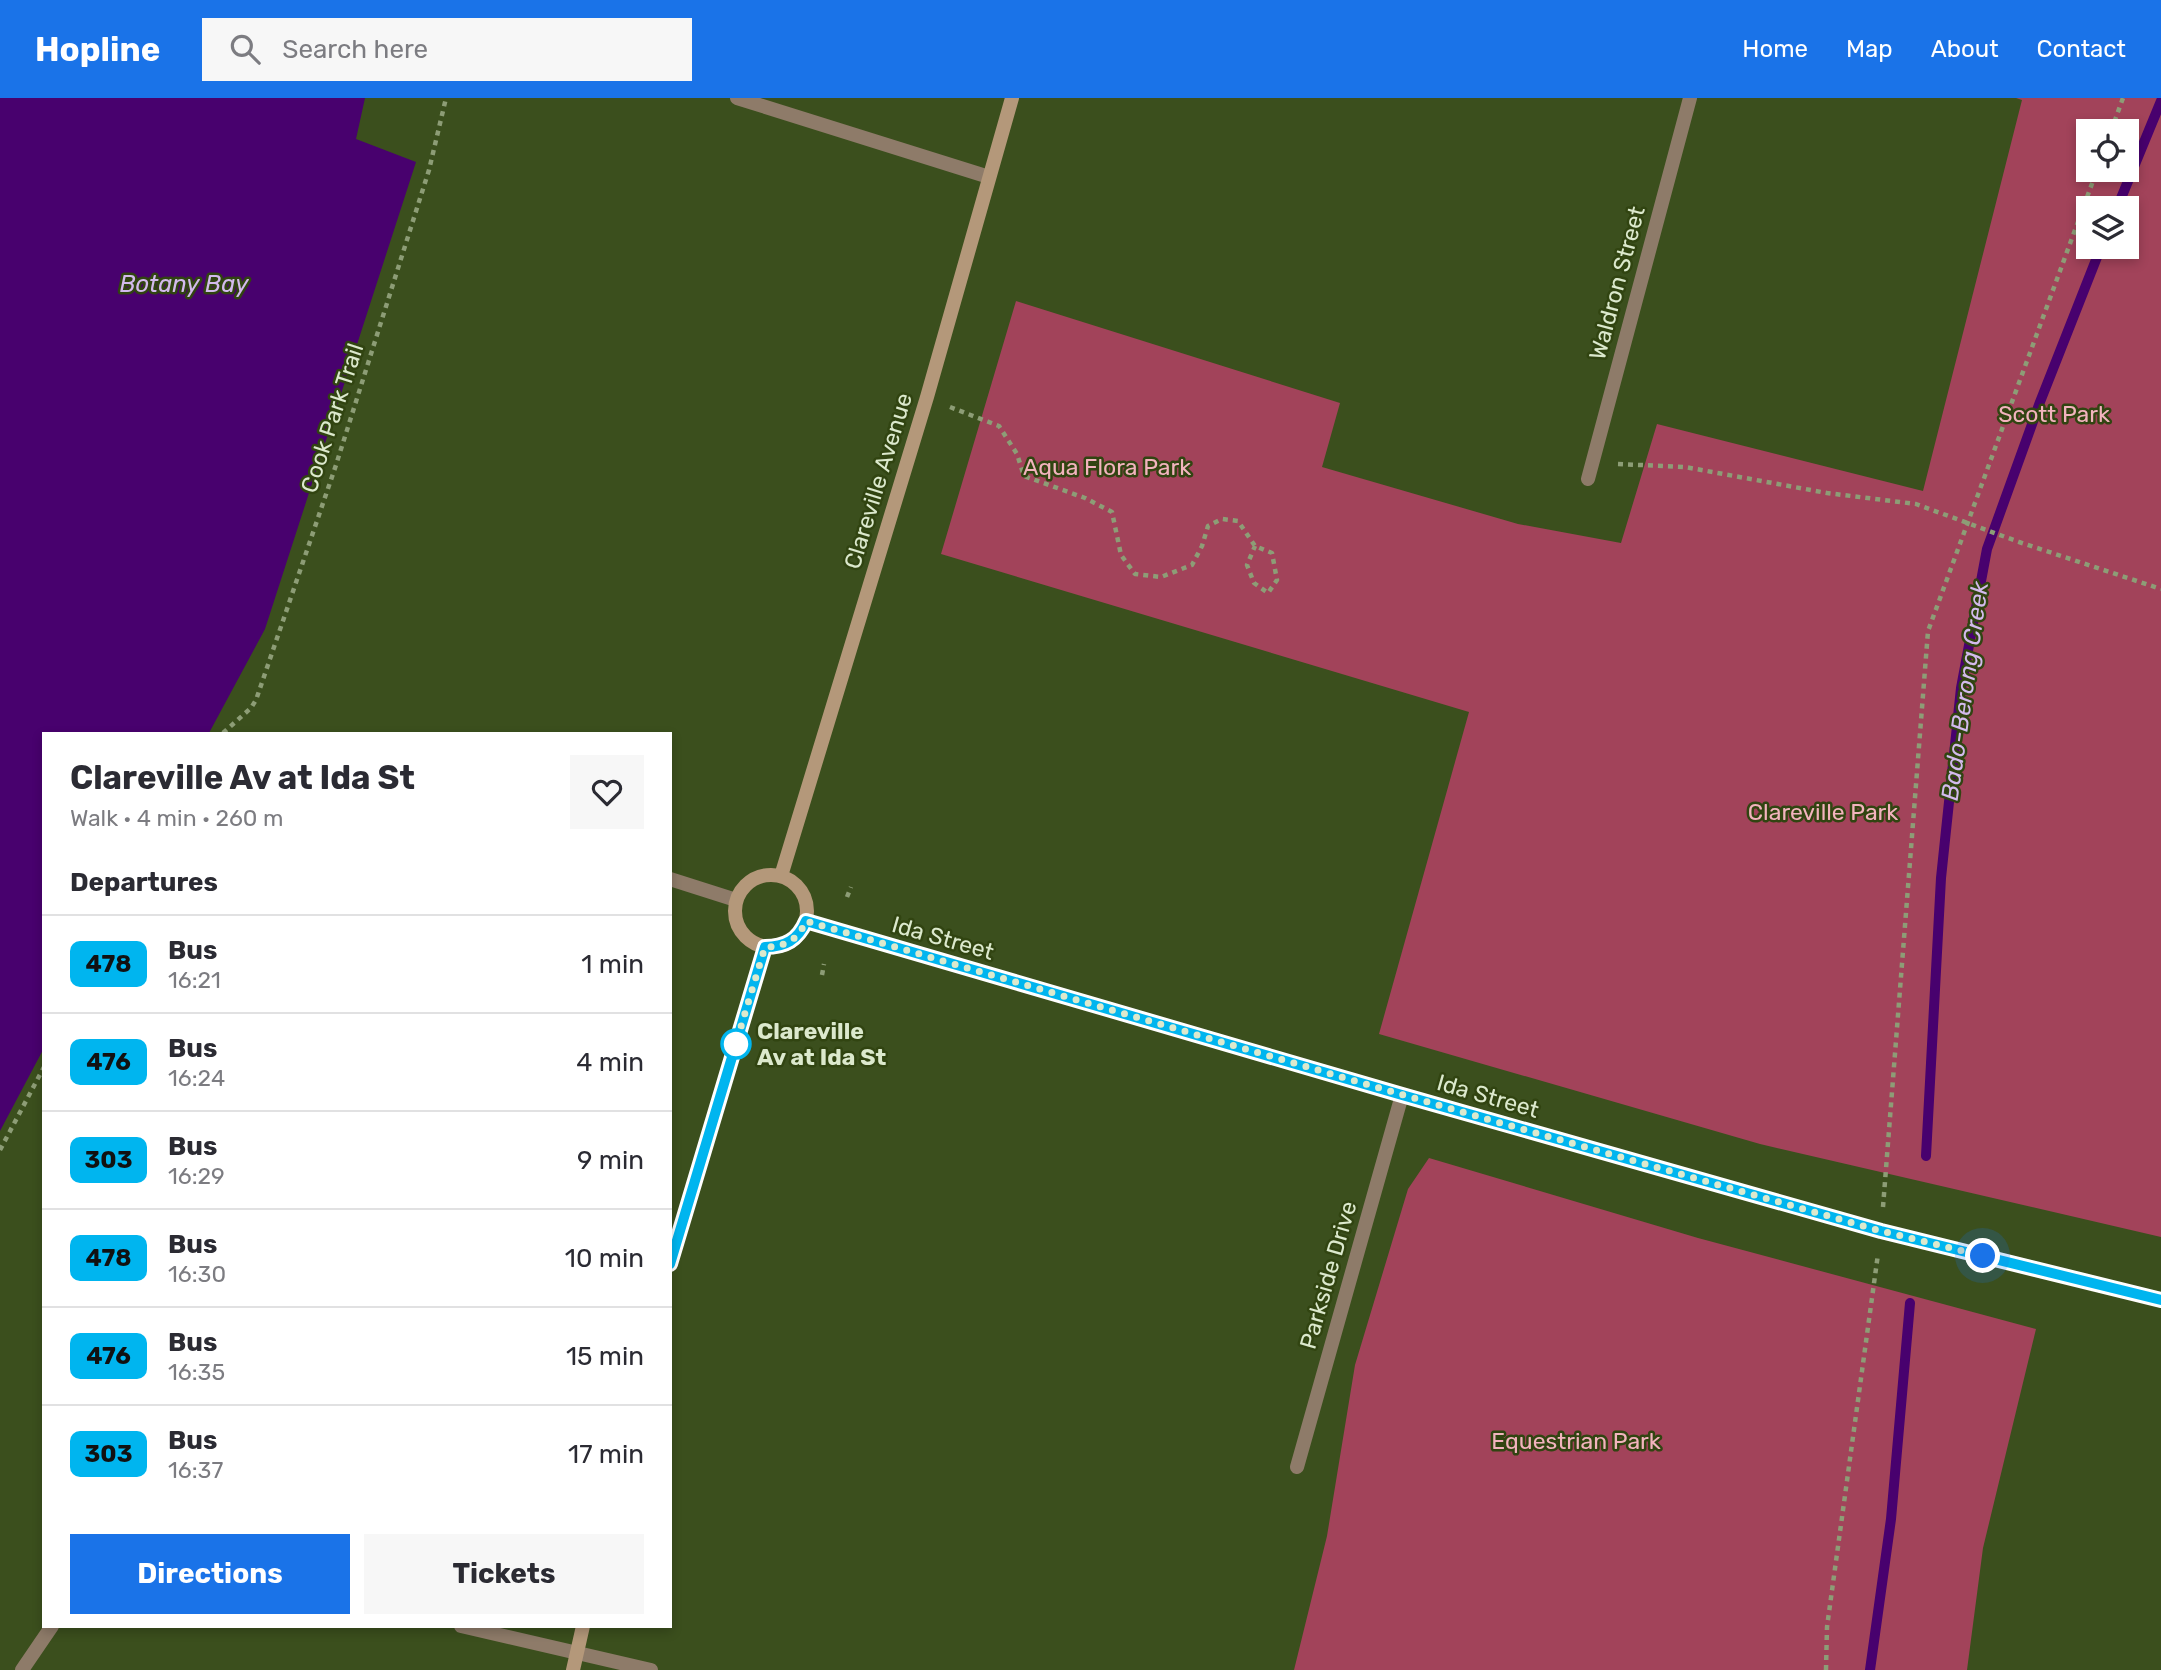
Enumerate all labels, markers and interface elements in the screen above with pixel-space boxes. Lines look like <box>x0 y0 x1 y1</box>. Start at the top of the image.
search box <box>202 18 692 81</box>
text: Hopline <box>35 30 160 69</box>
icon: search <box>226 30 264 68</box>
text: Search here <box>282 34 428 65</box>
text: Home <box>1742 35 1808 63</box>
text: Map <box>1846 35 1893 63</box>
text: About <box>1931 35 1999 63</box>
text: Contact <box>2037 35 2126 63</box>
map controls <box>2076 119 2139 259</box>
button: locate <box>2076 119 2139 182</box>
button: layers <box>2076 196 2139 259</box>
street label: Waldron Street <box>1583 203 1651 363</box>
water label: Botany Bay <box>119 270 249 298</box>
street label: Cook Park Trail <box>295 340 369 496</box>
street label: Clareville Avenue <box>838 390 918 572</box>
park label: Scott Park <box>1998 400 2110 428</box>
park label: Aqua Flora Park <box>1023 453 1191 481</box>
water label: Bado-Berong Creek <box>1936 579 1994 802</box>
button: heart <box>570 755 644 829</box>
text: Clareville Av at Ida St <box>70 758 415 797</box>
park label: Clareville Park <box>1748 798 1898 826</box>
text: Walk · 4 min · 260 m <box>70 804 284 832</box>
text: Departures <box>70 867 218 898</box>
street label: Ida Street <box>889 910 997 966</box>
text: Bus <box>168 935 217 966</box>
text: 1 min <box>581 949 644 980</box>
text: 478 <box>86 950 131 978</box>
text: 16:21 <box>168 966 221 994</box>
place label: Clareville Av at Ida St <box>757 1017 886 1071</box>
marker: Clareville Av at Ida St <box>721 1029 751 1059</box>
text: Bus <box>168 1033 217 1064</box>
text: 4 min <box>576 1047 644 1078</box>
text: 476 <box>86 1048 131 1076</box>
text: 16:24 <box>168 1064 225 1092</box>
street label: Ida Street <box>1434 1068 1542 1124</box>
text: Bus <box>168 1131 217 1162</box>
text: 9 min <box>577 1145 644 1176</box>
text: 303 <box>85 1146 132 1174</box>
text: 16:29 <box>168 1162 225 1190</box>
street label: Parkside Drive <box>1294 1198 1362 1352</box>
text: Bus <box>168 1229 217 1260</box>
your location <box>1965 1238 2000 1273</box>
text: 10 min <box>565 1243 644 1274</box>
text: 478 <box>86 1244 131 1272</box>
text: 16:30 <box>168 1260 226 1288</box>
text: Bus <box>168 1327 217 1358</box>
text: 15 min <box>566 1341 644 1372</box>
text: 476 <box>86 1342 131 1370</box>
text: 16:35 <box>168 1358 225 1386</box>
text: Bus <box>168 1425 217 1456</box>
park label: Equestrian Park <box>1491 1427 1661 1455</box>
text: 17 min <box>568 1439 644 1470</box>
text: 303 <box>85 1440 132 1468</box>
text: 16:37 <box>168 1456 223 1484</box>
button: Directions <box>70 1534 350 1614</box>
button: Tickets <box>364 1534 644 1614</box>

